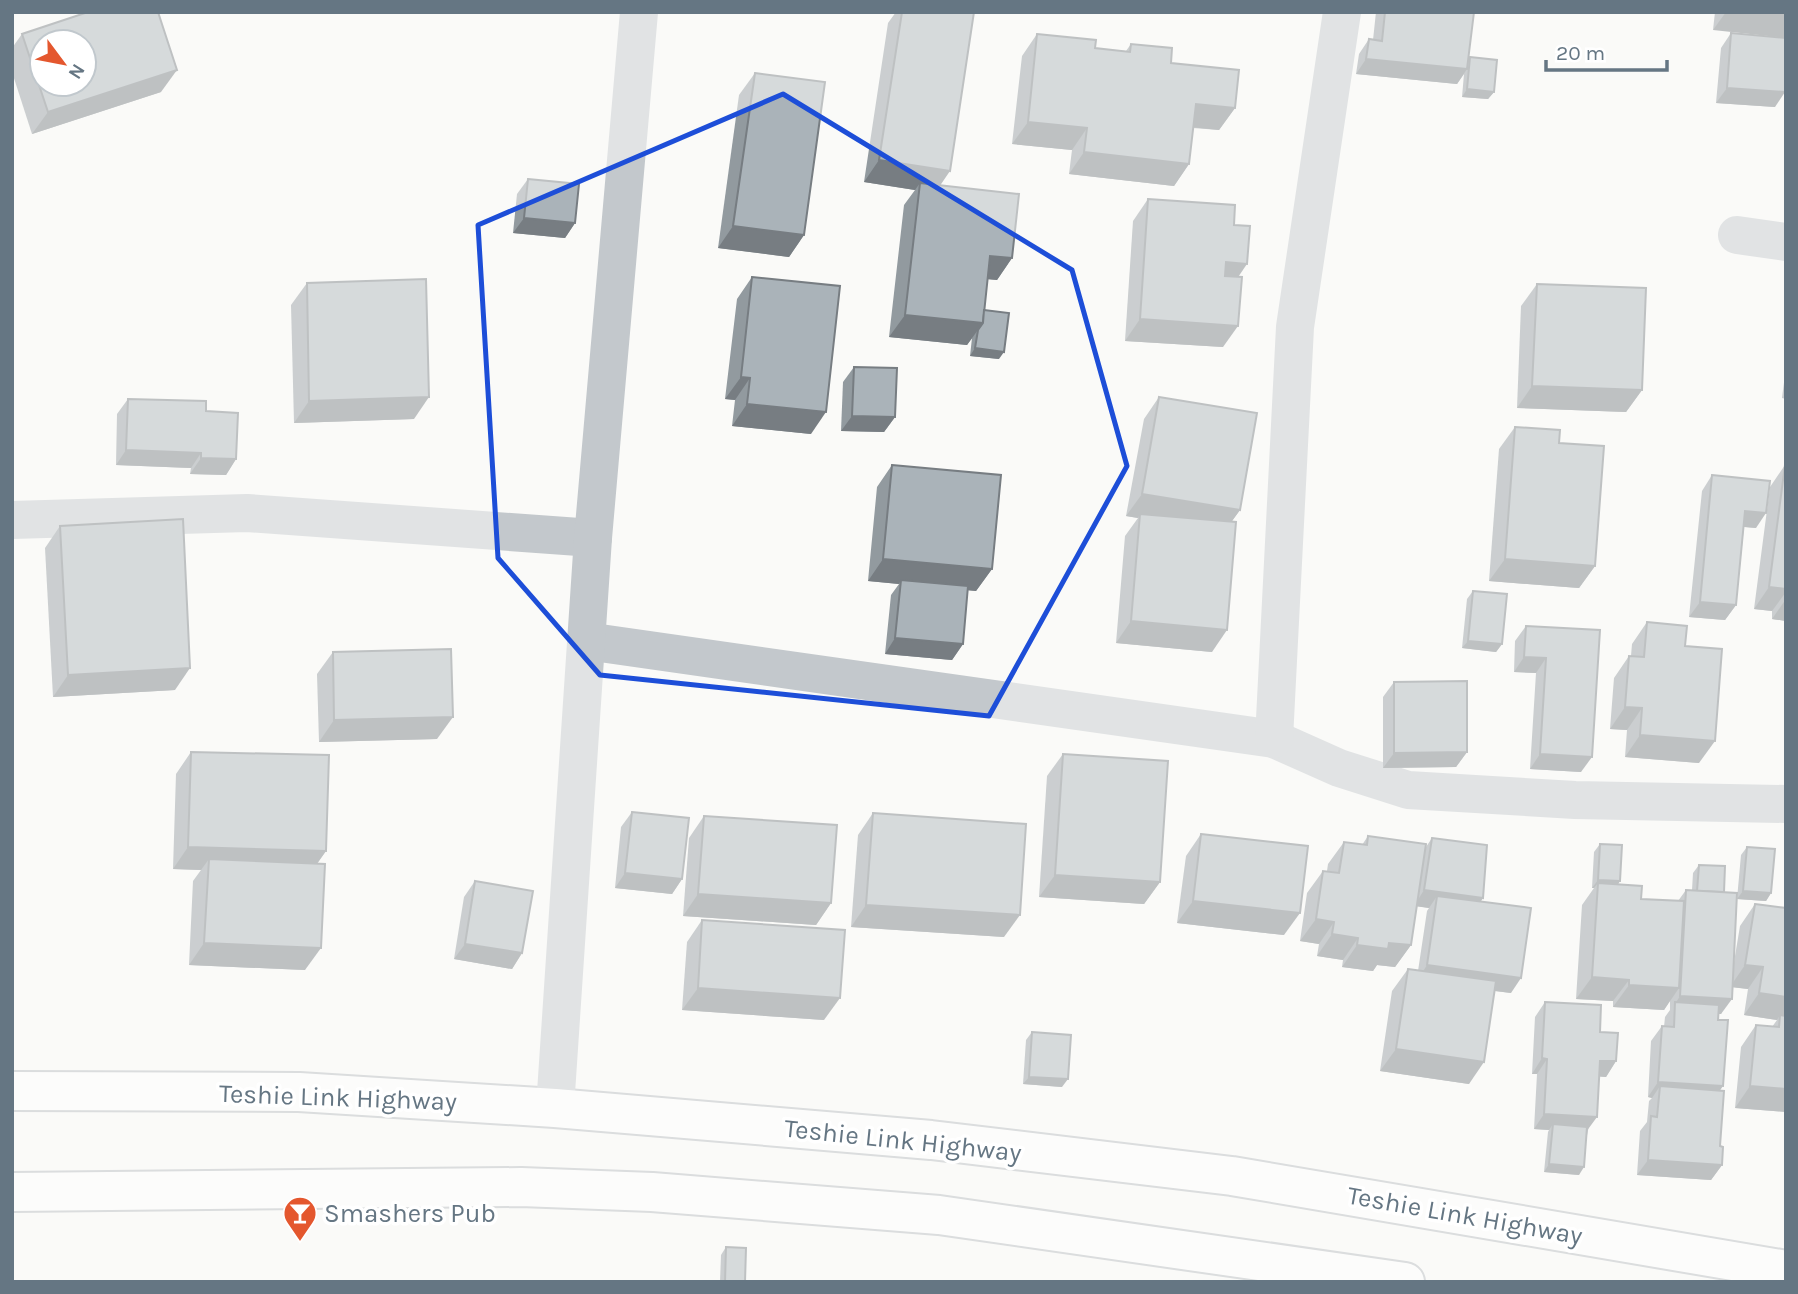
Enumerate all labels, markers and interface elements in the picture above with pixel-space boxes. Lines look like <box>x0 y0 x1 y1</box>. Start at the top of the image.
north arrow <box>28 28 98 98</box>
scale bar <box>1546 28 1667 72</box>
text: 20 m <box>1556 41 1605 65</box>
text: N <box>64 60 90 83</box>
street label: Teshie Link Highway <box>218 1078 458 1117</box>
street label: Teshie Link Highway <box>783 1113 1023 1168</box>
street label: Teshie Link Highway <box>1345 1180 1585 1251</box>
bar icon: Smashers Pub <box>281 1194 319 1243</box>
place label: Smashers Pub <box>324 1198 496 1229</box>

